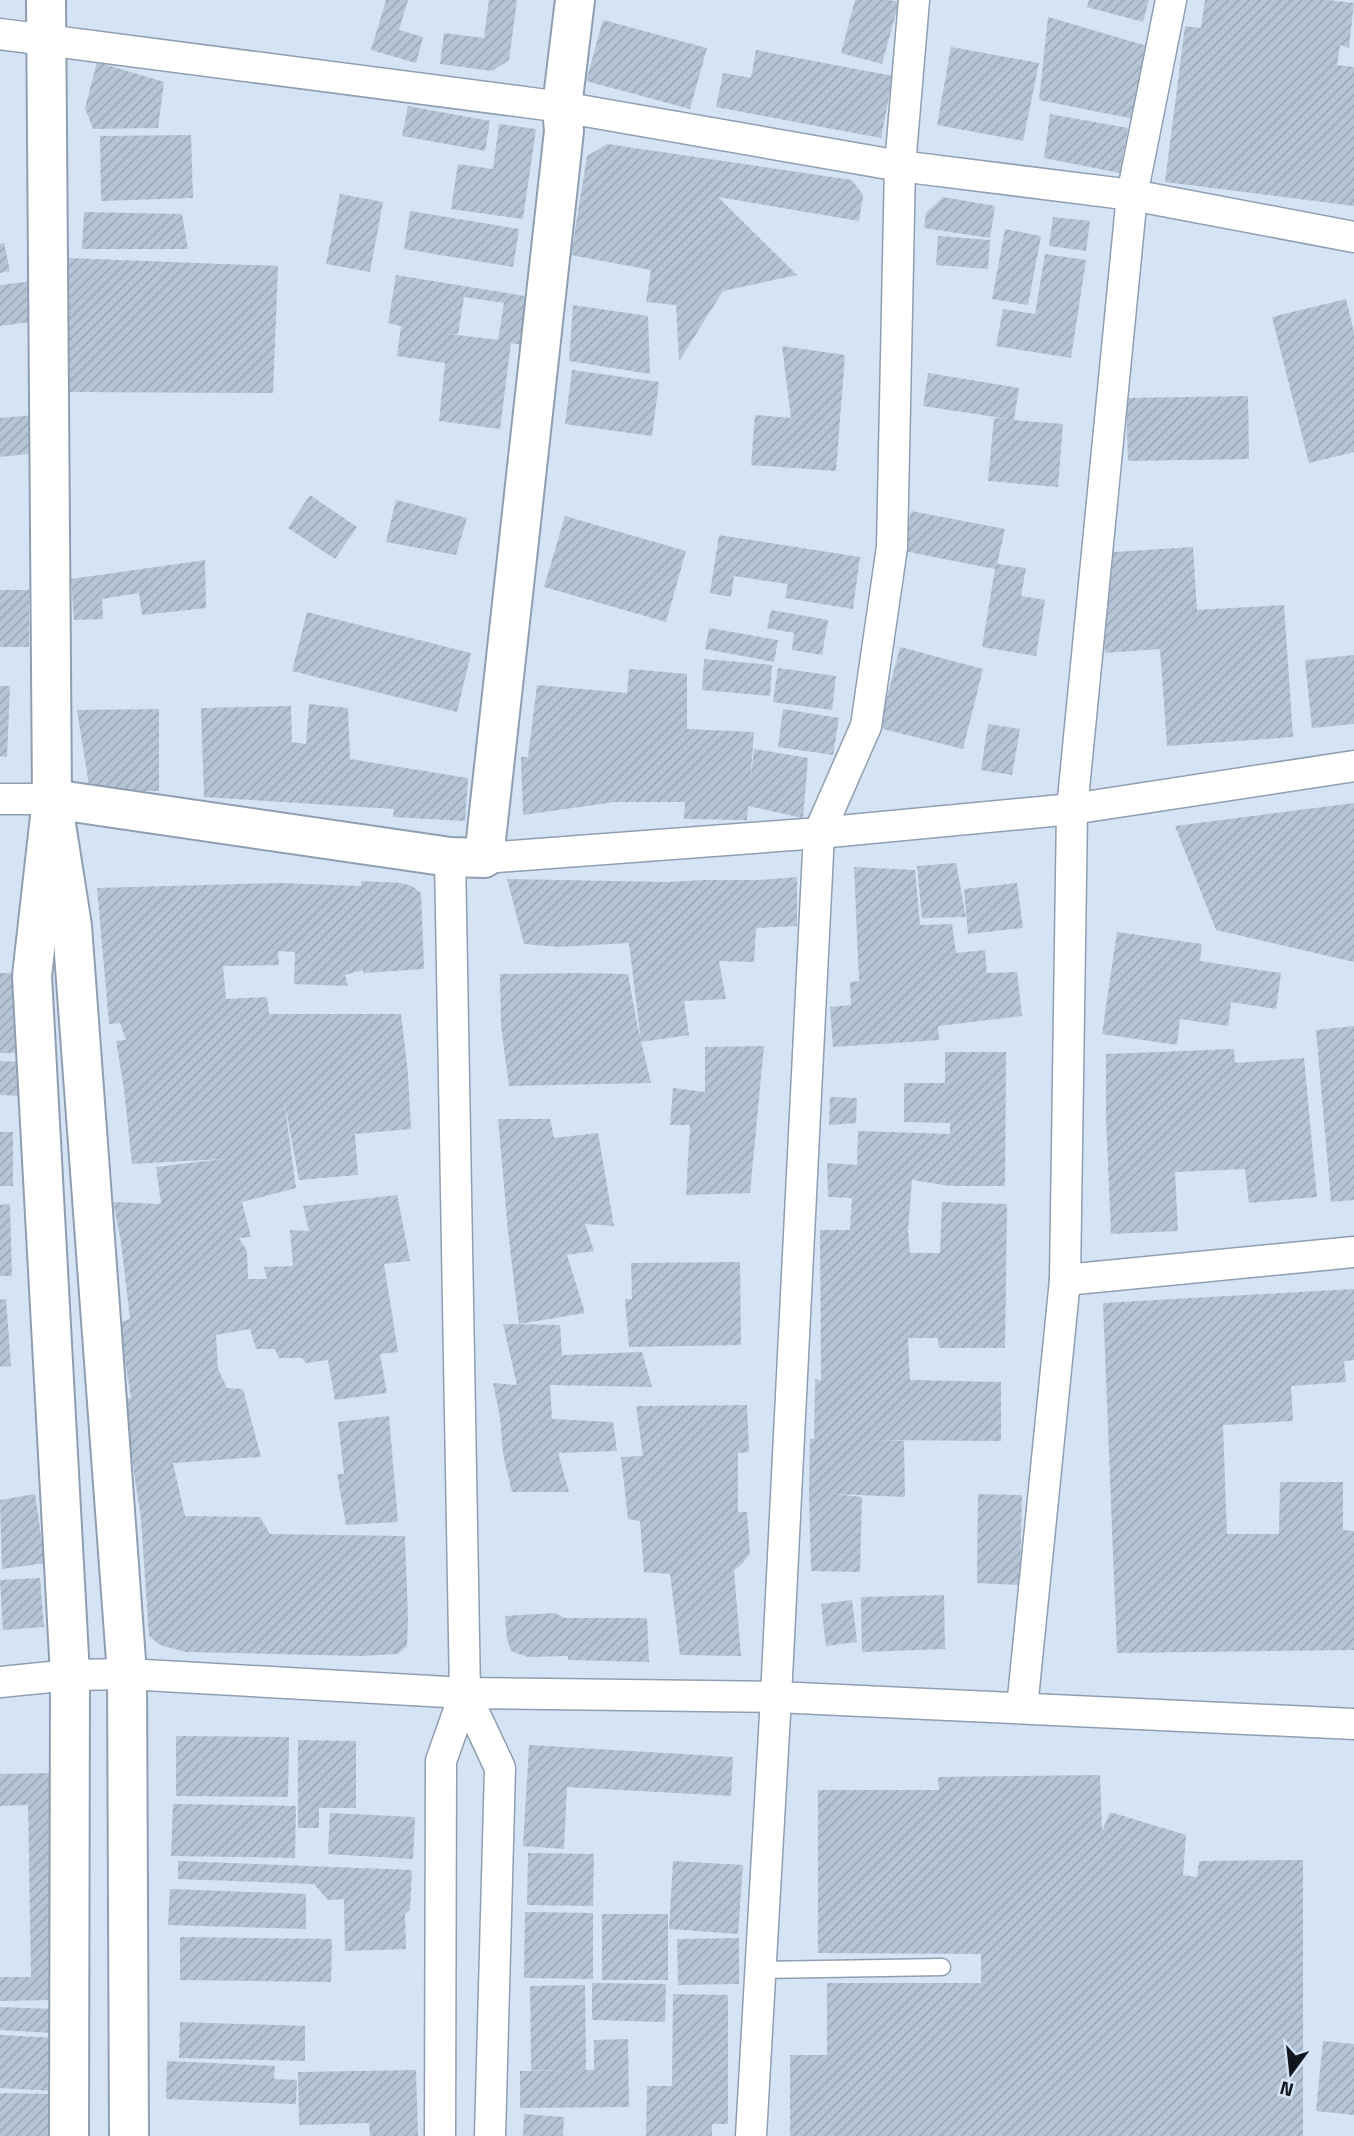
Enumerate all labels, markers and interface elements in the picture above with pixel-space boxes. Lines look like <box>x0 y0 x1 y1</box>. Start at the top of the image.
north arrow <box>1256 2038 1326 2108</box>
text: N <box>1276 2074 1297 2106</box>

